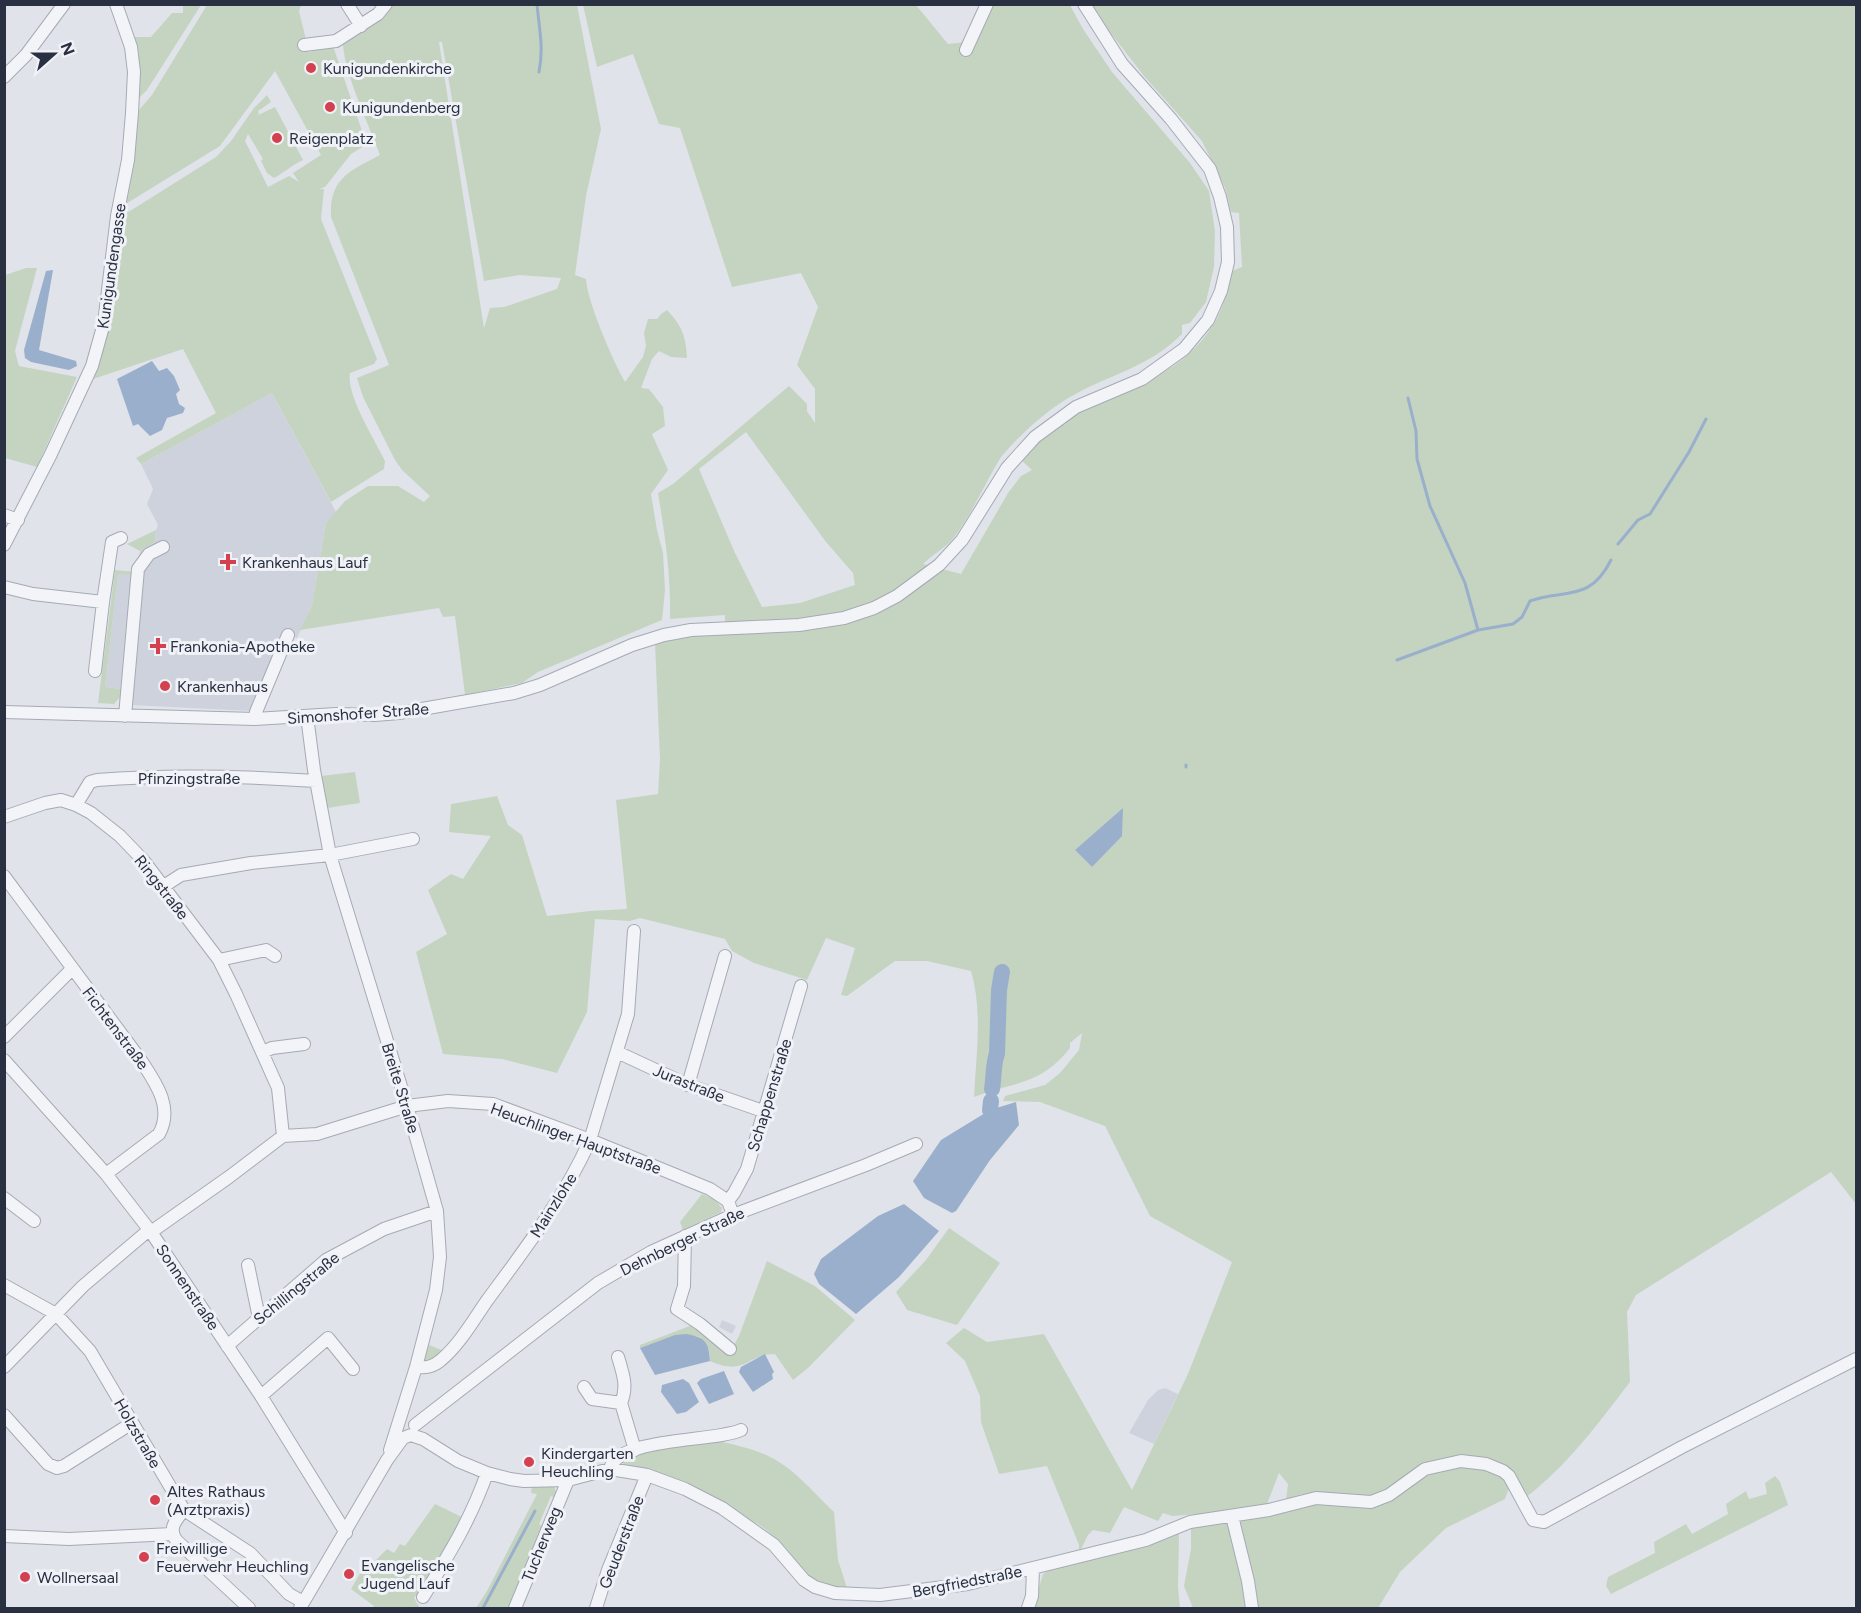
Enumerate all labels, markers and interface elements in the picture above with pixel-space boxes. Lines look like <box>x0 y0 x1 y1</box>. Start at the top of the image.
north arrow <box>24 24 84 84</box>
text: N <box>56 40 79 58</box>
place label: Kunigundenkirche <box>323 59 452 78</box>
marker: Kunigundenkirche <box>304 61 318 75</box>
place label: Kunigundenberg <box>342 98 461 117</box>
marker: Kunigundenberg <box>323 100 337 114</box>
place label: Reigenplatz <box>289 129 374 148</box>
marker: Reigenplatz <box>270 131 284 145</box>
street label: Kunigundengasse <box>93 202 130 330</box>
marker: Krankenhaus Lauf <box>219 553 237 571</box>
place label: Krankenhaus Lauf <box>242 553 368 572</box>
place label: Frankonia-Apotheke <box>170 637 315 656</box>
marker: Frankonia-Apotheke <box>151 639 165 653</box>
place label: Krankenhaus <box>177 677 268 696</box>
marker: Krankenhaus <box>158 679 172 693</box>
street label: Simonshofer Straße <box>286 699 430 728</box>
street label: Pfinzingstraße <box>138 769 241 788</box>
street label: Ringstraße <box>130 851 193 924</box>
street label: Fichtenstraße <box>78 983 153 1074</box>
street label: Schappenstraße <box>743 1036 796 1154</box>
street label: Breite Straße <box>378 1041 423 1136</box>
street label: Jurastraße <box>650 1060 728 1107</box>
street label: Heuchlinger Hauptstraße <box>488 1099 664 1178</box>
street label: Mainzlohe <box>526 1169 581 1241</box>
street label: Dehnberger Straße <box>617 1203 748 1280</box>
street label: Sonnenstraße <box>152 1241 223 1334</box>
street label: Schillingstraße <box>250 1248 343 1329</box>
street label: Holzstraße <box>110 1395 165 1472</box>
place label: Kindergarten Heuchling <box>541 1444 634 1481</box>
marker: Kindergarten Heuchling <box>522 1455 536 1469</box>
place label: Altes Rathaus (Arztpraxis) <box>167 1482 265 1519</box>
marker: Altes Rathaus (Arztpraxis) <box>148 1493 162 1507</box>
street label: Geuderstraße <box>595 1493 648 1591</box>
street label: Tucherweg <box>518 1504 565 1584</box>
place label: Freiwillige Feuerwehr Heuchling <box>156 1539 309 1576</box>
marker: Freiwillige Feuerwehr Heuchling <box>137 1550 151 1564</box>
place label: Evangelische Jugend Lauf <box>361 1556 455 1593</box>
street label: Bergfriedstraße <box>911 1561 1024 1601</box>
marker: Evangelische Jugend Lauf <box>342 1567 356 1581</box>
place label: Wollnersaal <box>37 1568 118 1587</box>
marker: Wollnersaal <box>18 1570 32 1584</box>

